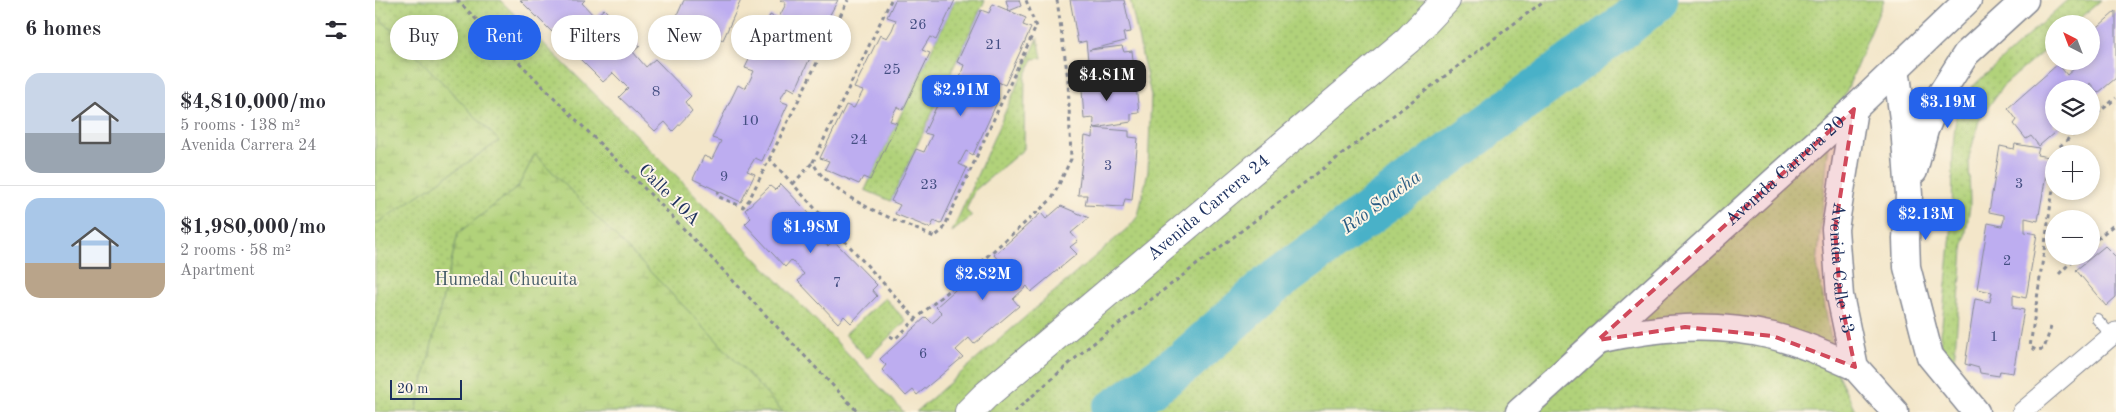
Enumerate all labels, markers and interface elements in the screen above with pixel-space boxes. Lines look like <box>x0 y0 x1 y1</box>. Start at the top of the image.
chip: Buy <box>390 15 458 60</box>
chip: Rent <box>468 15 541 60</box>
chip: Filters <box>551 15 638 60</box>
chip: New <box>648 15 721 60</box>
chip: Apartment <box>731 15 851 60</box>
north arrow <box>2045 15 2100 70</box>
map controls <box>2045 15 2100 265</box>
icon: filters <box>322 16 350 44</box>
house number: 26 <box>909 18 927 33</box>
text: 6 homes <box>25 19 101 40</box>
house number: 21 <box>985 38 1003 53</box>
pin: $4.81M <box>1066 59 1148 102</box>
house number: 25 <box>883 63 901 78</box>
text: $4.81M <box>1079 68 1135 84</box>
pin: $2.91M <box>920 74 1002 117</box>
button: layers <box>2045 80 2100 135</box>
text: $2.91M <box>933 83 989 99</box>
house number: 8 <box>652 85 660 100</box>
pin: $3.19M <box>1907 86 1989 129</box>
text: $4,810,000/mo <box>180 92 326 113</box>
icon: home <box>65 93 125 153</box>
text: $3.19M <box>1920 95 1976 111</box>
street label: Avenida Carrera 20 <box>1722 113 1848 229</box>
house number: 10 <box>741 114 759 129</box>
text: 5 rooms · 138 m² <box>180 118 300 134</box>
house number: 24 <box>850 133 868 148</box>
text: Avenida Carrera 24 <box>180 138 317 154</box>
button: + <box>2045 145 2100 200</box>
street label: Avenida Carrera 24 <box>1144 151 1273 264</box>
house number: 3 <box>1104 159 1112 174</box>
street label: Calle 10A <box>635 161 703 229</box>
water label: Río Soacha <box>1338 168 1425 239</box>
house number: 9 <box>720 170 728 185</box>
house number: 3 <box>2015 177 2023 192</box>
house number: 23 <box>920 178 938 193</box>
pin: $2.13M <box>1885 198 1967 241</box>
street label: Avenida Calle 13 <box>1826 201 1857 336</box>
text: $2.13M <box>1898 207 1954 223</box>
button: − <box>2045 210 2100 265</box>
pin: $1.98M <box>770 212 852 254</box>
text: $1,980,000/mo <box>180 217 326 238</box>
icon: home <box>65 218 125 278</box>
text: $1.98M <box>783 220 839 236</box>
text: 2 rooms · 58 m² <box>180 243 291 259</box>
house number: 2 <box>2003 254 2011 269</box>
pin: $2.82M <box>942 258 1024 301</box>
text: Apartment <box>180 263 255 279</box>
text: $2.82M <box>955 267 1011 283</box>
park label: Humedal Chucuita <box>434 271 578 289</box>
house number: 7 <box>833 276 841 291</box>
house number: 1 <box>1990 330 1998 345</box>
house number: 6 <box>919 347 927 362</box>
scale bar <box>390 377 463 400</box>
text: 20 m <box>397 382 428 396</box>

